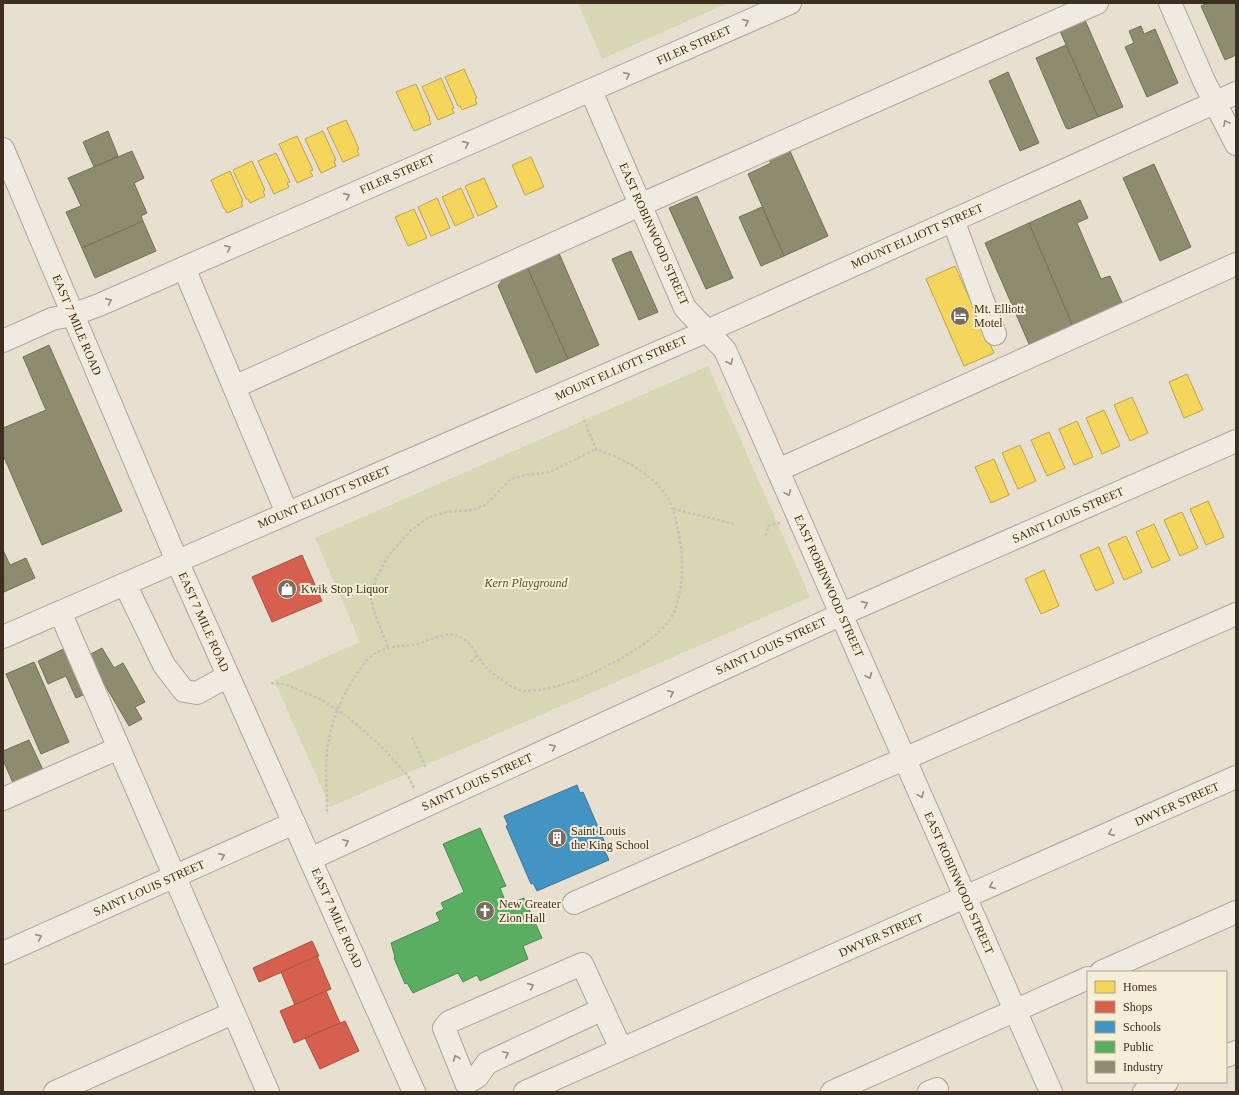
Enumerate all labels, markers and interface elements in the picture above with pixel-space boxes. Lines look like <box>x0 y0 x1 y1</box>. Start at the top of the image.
one-way arrow <box>742 19 749 27</box>
street label: FILER STREET <box>654 22 734 68</box>
one-way arrow <box>622 72 630 80</box>
one-way arrow <box>1223 120 1231 127</box>
one-way arrow <box>461 141 469 149</box>
street label: FILER STREET <box>357 151 437 197</box>
street label: EAST ROBINWOOD STREET <box>616 161 692 308</box>
one-way arrow <box>342 193 350 201</box>
street label: MOUNT ELLIOTT STREET <box>849 200 986 271</box>
one-way arrow <box>224 245 231 253</box>
street label: EAST 7 MILE ROAD <box>49 273 105 378</box>
one-way arrow <box>104 298 112 306</box>
place label: Mt. Elliott Motel <box>974 302 1025 330</box>
hotel icon: Mt. Elliott Motel <box>949 305 971 327</box>
street label: MOUNT ELLIOTT STREET <box>553 332 690 403</box>
one-way arrow <box>725 357 733 365</box>
street label: MOUNT ELLIOTT STREET <box>256 462 393 531</box>
street label: SAINT LOUIS STREET <box>1010 484 1126 546</box>
one-way arrow <box>783 489 791 497</box>
street label: EAST ROBINWOOD STREET <box>791 513 867 660</box>
street label: EAST 7 MILE ROAD <box>176 570 233 675</box>
park label: Kern Playground <box>483 576 569 590</box>
shop icon: Kwik Stop Liquor <box>276 578 298 600</box>
place label: Kwik Stop Liquor <box>301 582 388 596</box>
one-way arrow <box>861 601 869 609</box>
street label: SAINT LOUIS STREET <box>713 614 829 678</box>
one-way arrow <box>864 672 872 680</box>
one-way arrow <box>666 690 674 698</box>
one-way arrow <box>548 744 556 752</box>
street label: SAINT LOUIS STREET <box>419 750 535 814</box>
street label: DWYER STREET <box>1133 779 1222 829</box>
one-way arrow <box>916 791 924 799</box>
street label: EAST ROBINWOOD STREET <box>921 810 997 957</box>
place label: Saint Louis the King School <box>571 824 650 852</box>
building icon: Saint Louis the King School <box>546 827 568 849</box>
one-way arrow <box>1107 828 1115 836</box>
one-way arrow <box>342 839 349 847</box>
one-way arrow <box>217 853 225 861</box>
street label: SAINT LOUIS STREET <box>91 857 207 919</box>
street label: EAST 7 MILE ROAD <box>309 866 366 971</box>
one-way arrow <box>988 881 995 889</box>
place label: New Greater Zion Hall <box>499 897 561 925</box>
church icon: New Greater Zion Hall <box>474 900 496 922</box>
street label: DWYER STREET <box>837 910 926 960</box>
one-way arrow <box>34 934 42 942</box>
legend <box>1087 971 1227 1083</box>
text: Homes <box>1123 980 1157 994</box>
one-way arrow <box>528 983 535 991</box>
text: Shops <box>1123 1000 1153 1014</box>
text: Schools <box>1123 1020 1161 1034</box>
text: Public <box>1123 1040 1154 1054</box>
one-way arrow <box>502 1051 510 1059</box>
one-way arrow <box>452 1055 460 1062</box>
text: Industry <box>1123 1060 1163 1074</box>

